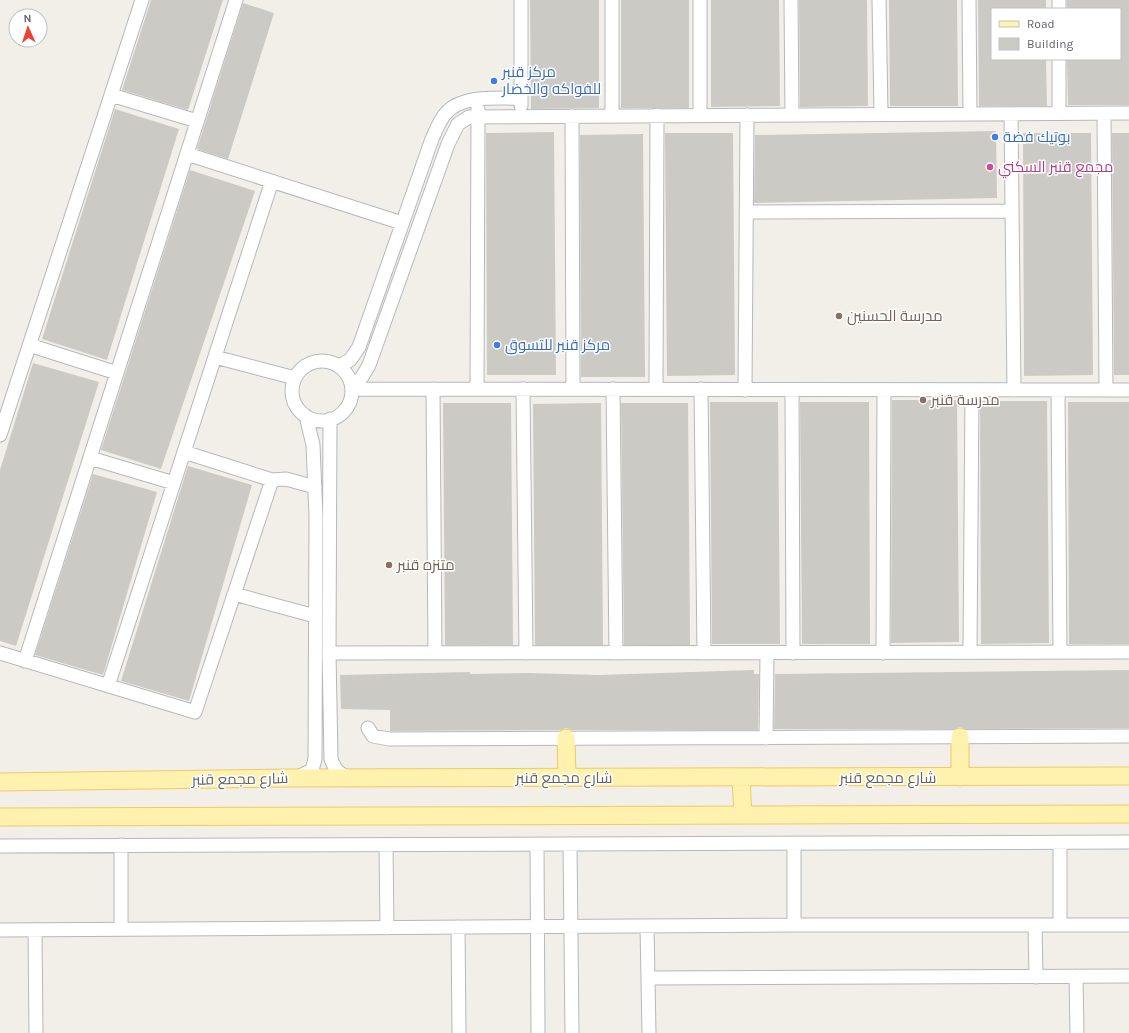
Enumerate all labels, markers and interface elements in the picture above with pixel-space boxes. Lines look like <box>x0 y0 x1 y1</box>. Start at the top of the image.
north arrow <box>8 8 48 48</box>
legend <box>991 8 1121 60</box>
text: N <box>23 12 32 25</box>
text: Road <box>1027 17 1055 31</box>
text: Building <box>1027 37 1074 51</box>
place label: مركز قنبر للفواكه والخضار <box>501 63 601 98</box>
marker: مركز قنبر للفواكه والخضار <box>489 76 499 86</box>
place label: بوتيك فضة <box>1003 128 1070 146</box>
marker: بوتيك فضة <box>990 132 1000 142</box>
place label: مجمع قنبر السكني <box>998 158 1113 179</box>
marker: مجمع قنبر السكني <box>985 162 995 172</box>
place label: مدرسة الحسنين <box>847 307 943 326</box>
marker: مدرسة الحسنين <box>834 311 844 321</box>
place label: مركز قنبر للتسوق <box>505 336 610 355</box>
marker: مركز قنبر للتسوق <box>492 340 502 350</box>
place label: مدرسة قنبر <box>930 391 1000 409</box>
marker: مدرسة قنبر <box>918 395 928 405</box>
place label: متنزه قنبر <box>396 556 455 574</box>
marker: متنزه قنبر <box>384 560 394 570</box>
street label: شارع مجمع قنبر <box>190 769 289 791</box>
street label: شارع مجمع قنبر <box>515 769 612 789</box>
street label: شارع مجمع قنبر <box>839 769 936 789</box>

